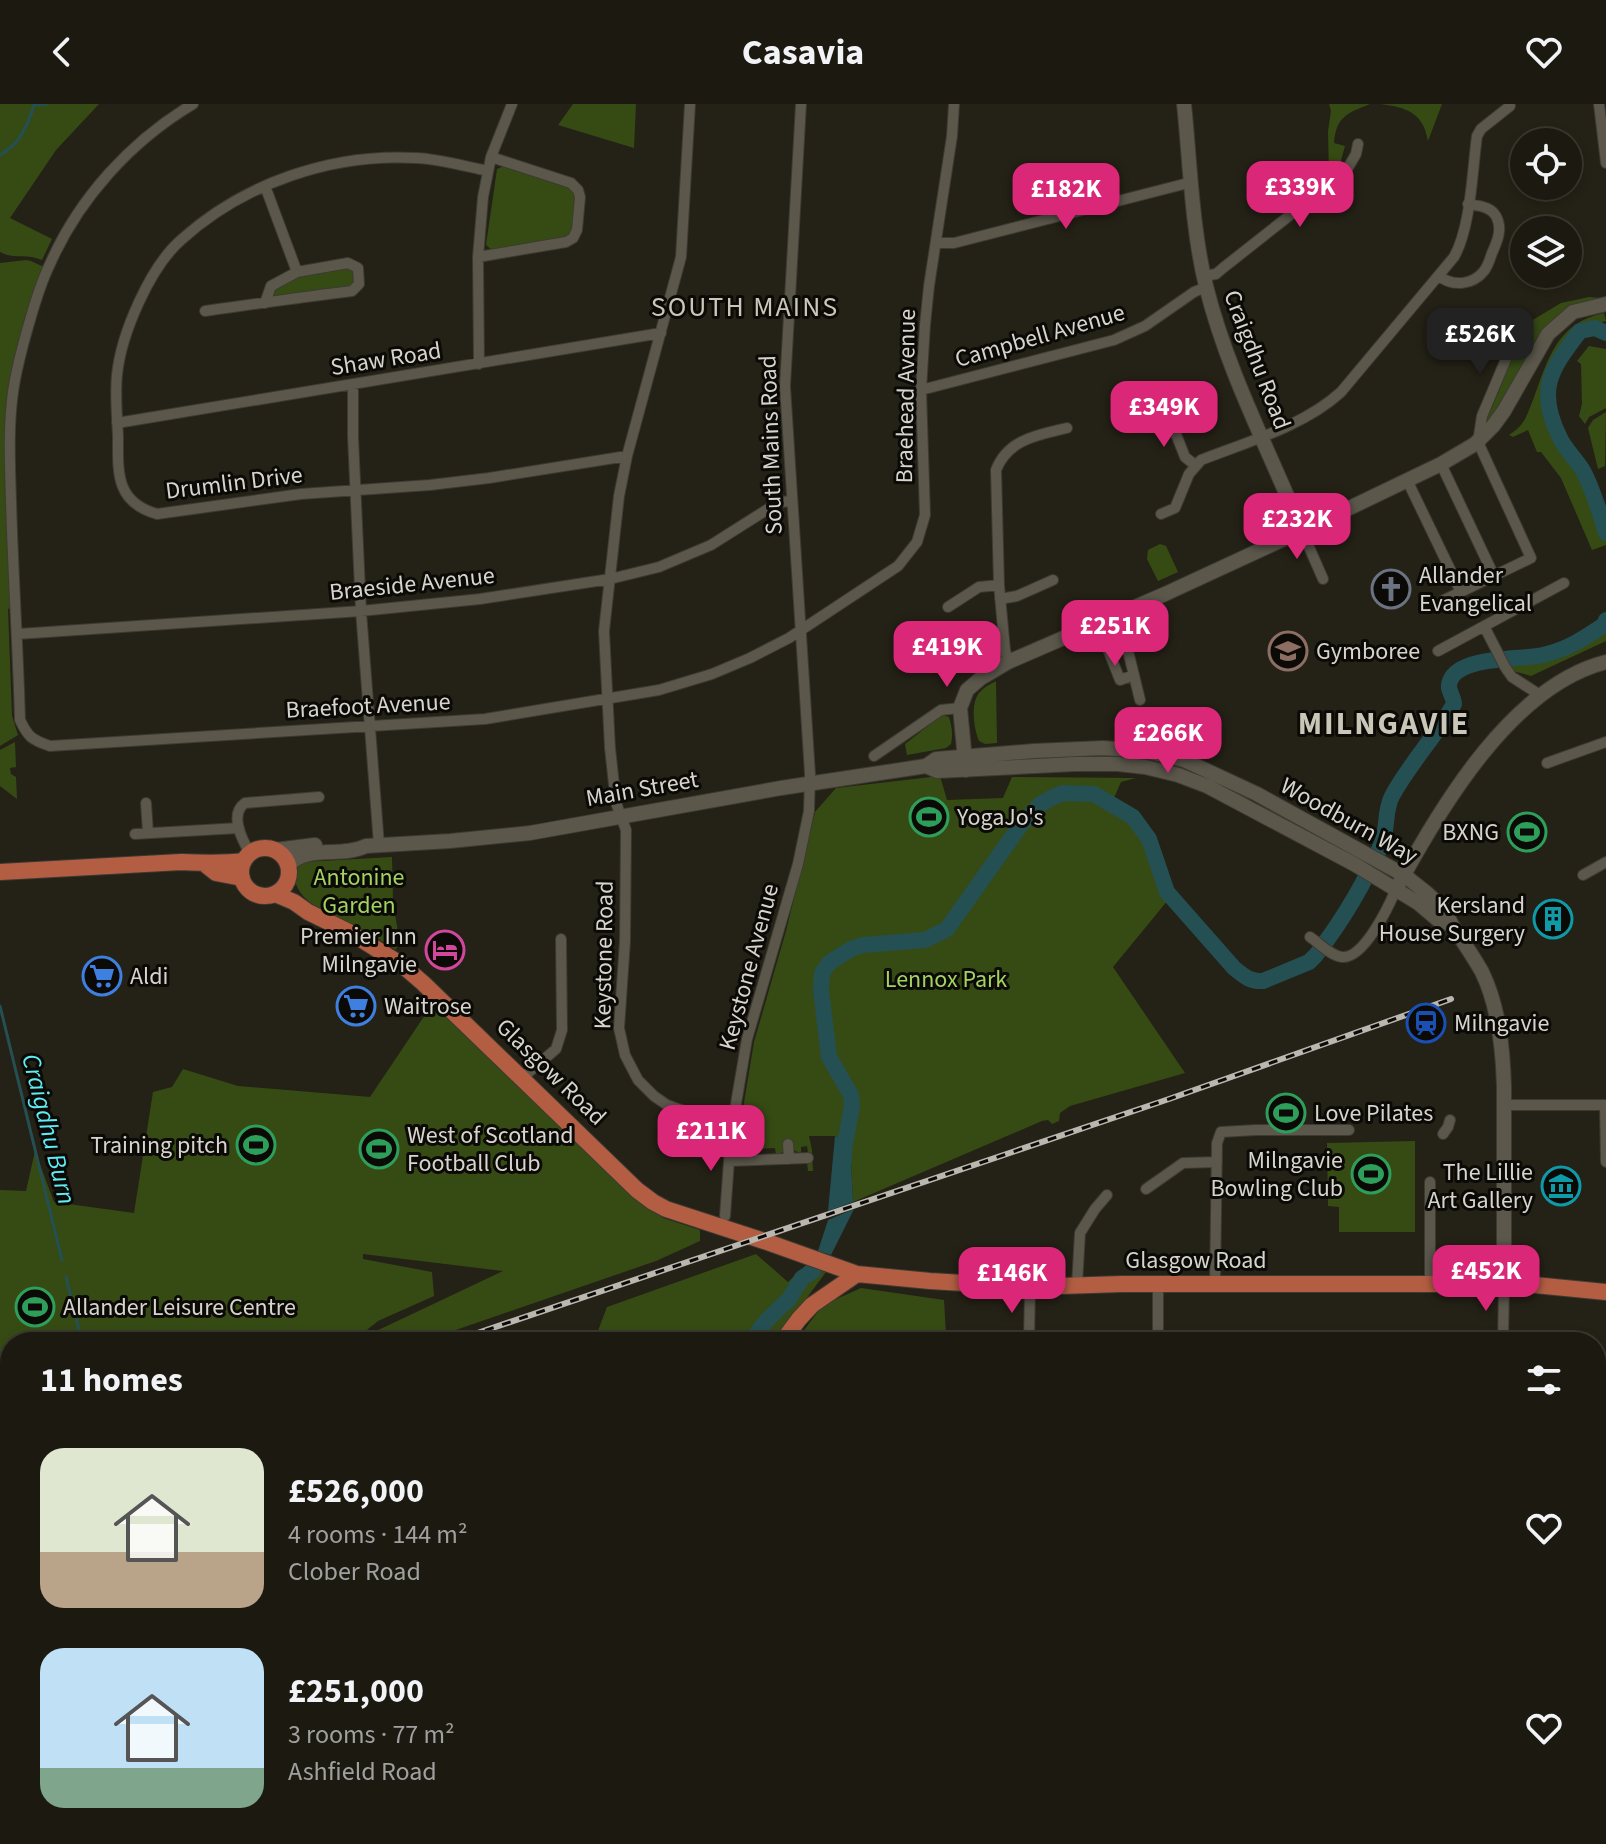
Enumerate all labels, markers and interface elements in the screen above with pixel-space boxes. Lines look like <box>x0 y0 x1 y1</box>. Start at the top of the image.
text: Casavia <box>742 27 864 78</box>
icon: back <box>40 30 84 74</box>
icon: heart <box>1522 30 1566 74</box>
map controls <box>1510 128 1582 288</box>
button: locate <box>1510 128 1582 200</box>
pin: £339K <box>1244 161 1356 229</box>
pin: £182K <box>1010 163 1122 231</box>
text: £339K <box>1265 168 1335 205</box>
text: £182K <box>1031 170 1101 207</box>
button: layers <box>1510 216 1582 288</box>
street label: Craigdhu Road <box>1214 285 1300 435</box>
district label: SOUTH MAINS <box>651 287 839 327</box>
street label: Campbell Avenue <box>951 295 1129 377</box>
street label: Braehead Avenue <box>887 308 925 484</box>
pin: £526K <box>1424 308 1536 376</box>
text: £526K <box>1445 315 1515 352</box>
street label: Shaw Road <box>328 333 444 385</box>
street label: South Mains Road <box>750 355 792 535</box>
pin: £349K <box>1108 381 1220 449</box>
text: £349K <box>1129 388 1199 425</box>
street label: Drumlin Drive <box>163 457 305 509</box>
pin: £232K <box>1241 493 1353 561</box>
text: £232K <box>1262 500 1332 537</box>
street label: Braeside Avenue <box>328 558 496 610</box>
place label: Allander Evangelical <box>1419 558 1532 621</box>
church icon: Allander Evangelical <box>1370 568 1412 610</box>
pin: £251K <box>1059 600 1171 668</box>
text: £251K <box>1080 607 1150 644</box>
pin: £419K <box>891 621 1003 689</box>
text: £419K <box>912 628 982 665</box>
school or university icon: Gymboree <box>1267 630 1309 672</box>
place label: Gymboree <box>1316 634 1420 669</box>
street label: Braefoot Avenue <box>285 684 451 728</box>
district label: MILNGAVIE <box>1298 701 1470 747</box>
pin: £266K <box>1112 707 1224 775</box>
text: £266K <box>1133 714 1203 751</box>
street label: Main Street <box>583 762 701 816</box>
street label: Woodburn Way <box>1274 769 1424 873</box>
sports icon: YogaJo's <box>908 796 950 838</box>
place label: YogaJo's <box>956 800 1044 835</box>
sports icon: BXNG <box>1506 811 1548 853</box>
place label: BXNG <box>1442 815 1499 850</box>
park label: Antonine Garden <box>313 860 405 923</box>
street label: Keystone Road <box>585 880 623 1030</box>
street label: Keystone Avenue <box>710 880 788 1054</box>
place label: Kersland House Surgery <box>1379 888 1525 951</box>
building icon: Kersland House Surgery <box>1532 898 1574 940</box>
place label: Premier Inn Milngavie <box>300 919 417 982</box>
hotel icon: Premier Inn Milngavie <box>424 929 466 971</box>
supermarket icon: Aldi <box>81 955 123 997</box>
place label: Aldi <box>130 959 168 994</box>
park label: Lennox Park <box>885 962 1007 997</box>
supermarket icon: Waitrose <box>335 985 377 1027</box>
place label: Waitrose <box>384 989 472 1024</box>
station icon: Milngavie <box>1405 1002 1447 1044</box>
place label: Milngavie <box>1454 1006 1549 1041</box>
street label: Glasgow Road <box>488 1010 614 1134</box>
water label: Craigdhu Burn <box>12 1050 86 1208</box>
sports icon: Love Pilates <box>1265 1092 1307 1134</box>
place label: Love Pilates <box>1314 1096 1433 1131</box>
pin: £211K <box>655 1105 767 1173</box>
text: £211K <box>676 1112 746 1149</box>
place label: West of Scotland Football Club <box>407 1118 574 1181</box>
sports icon: Training pitch <box>235 1124 277 1166</box>
place label: Training pitch <box>90 1128 228 1163</box>
sports icon: West of Scotland Football Club <box>358 1128 400 1170</box>
place label: Milngavie Bowling Club <box>1211 1143 1343 1206</box>
sports icon: Milngavie Bowling Club <box>1350 1153 1392 1195</box>
place label: The Lillie Art Gallery <box>1428 1155 1533 1218</box>
museum icon: The Lillie Art Gallery <box>1540 1165 1582 1207</box>
street label: Glasgow Road <box>1125 1243 1267 1278</box>
pin: £452K <box>1430 1245 1542 1313</box>
pin: £146K <box>956 1247 1068 1315</box>
text: £452K <box>1451 1252 1521 1289</box>
text: £146K <box>977 1254 1047 1291</box>
sports icon: Allander Leisure Centre <box>14 1286 56 1328</box>
place label: Allander Leisure Centre <box>63 1290 296 1325</box>
text: 11 homes <box>40 1356 183 1405</box>
icon: filters <box>1522 1358 1566 1402</box>
text: £526,000 <box>288 1467 424 1516</box>
icon: home <box>104 1480 200 1576</box>
icon: heart <box>1522 1506 1566 1550</box>
text: 4 rooms · 144 m² <box>288 1516 467 1553</box>
text: Clober Road <box>288 1553 421 1590</box>
text: £251,000 <box>288 1667 424 1716</box>
icon: home <box>104 1680 200 1776</box>
icon: heart <box>1522 1706 1566 1750</box>
text: 3 rooms · 77 m² <box>288 1716 455 1753</box>
text: Ashfield Road <box>288 1753 437 1790</box>

